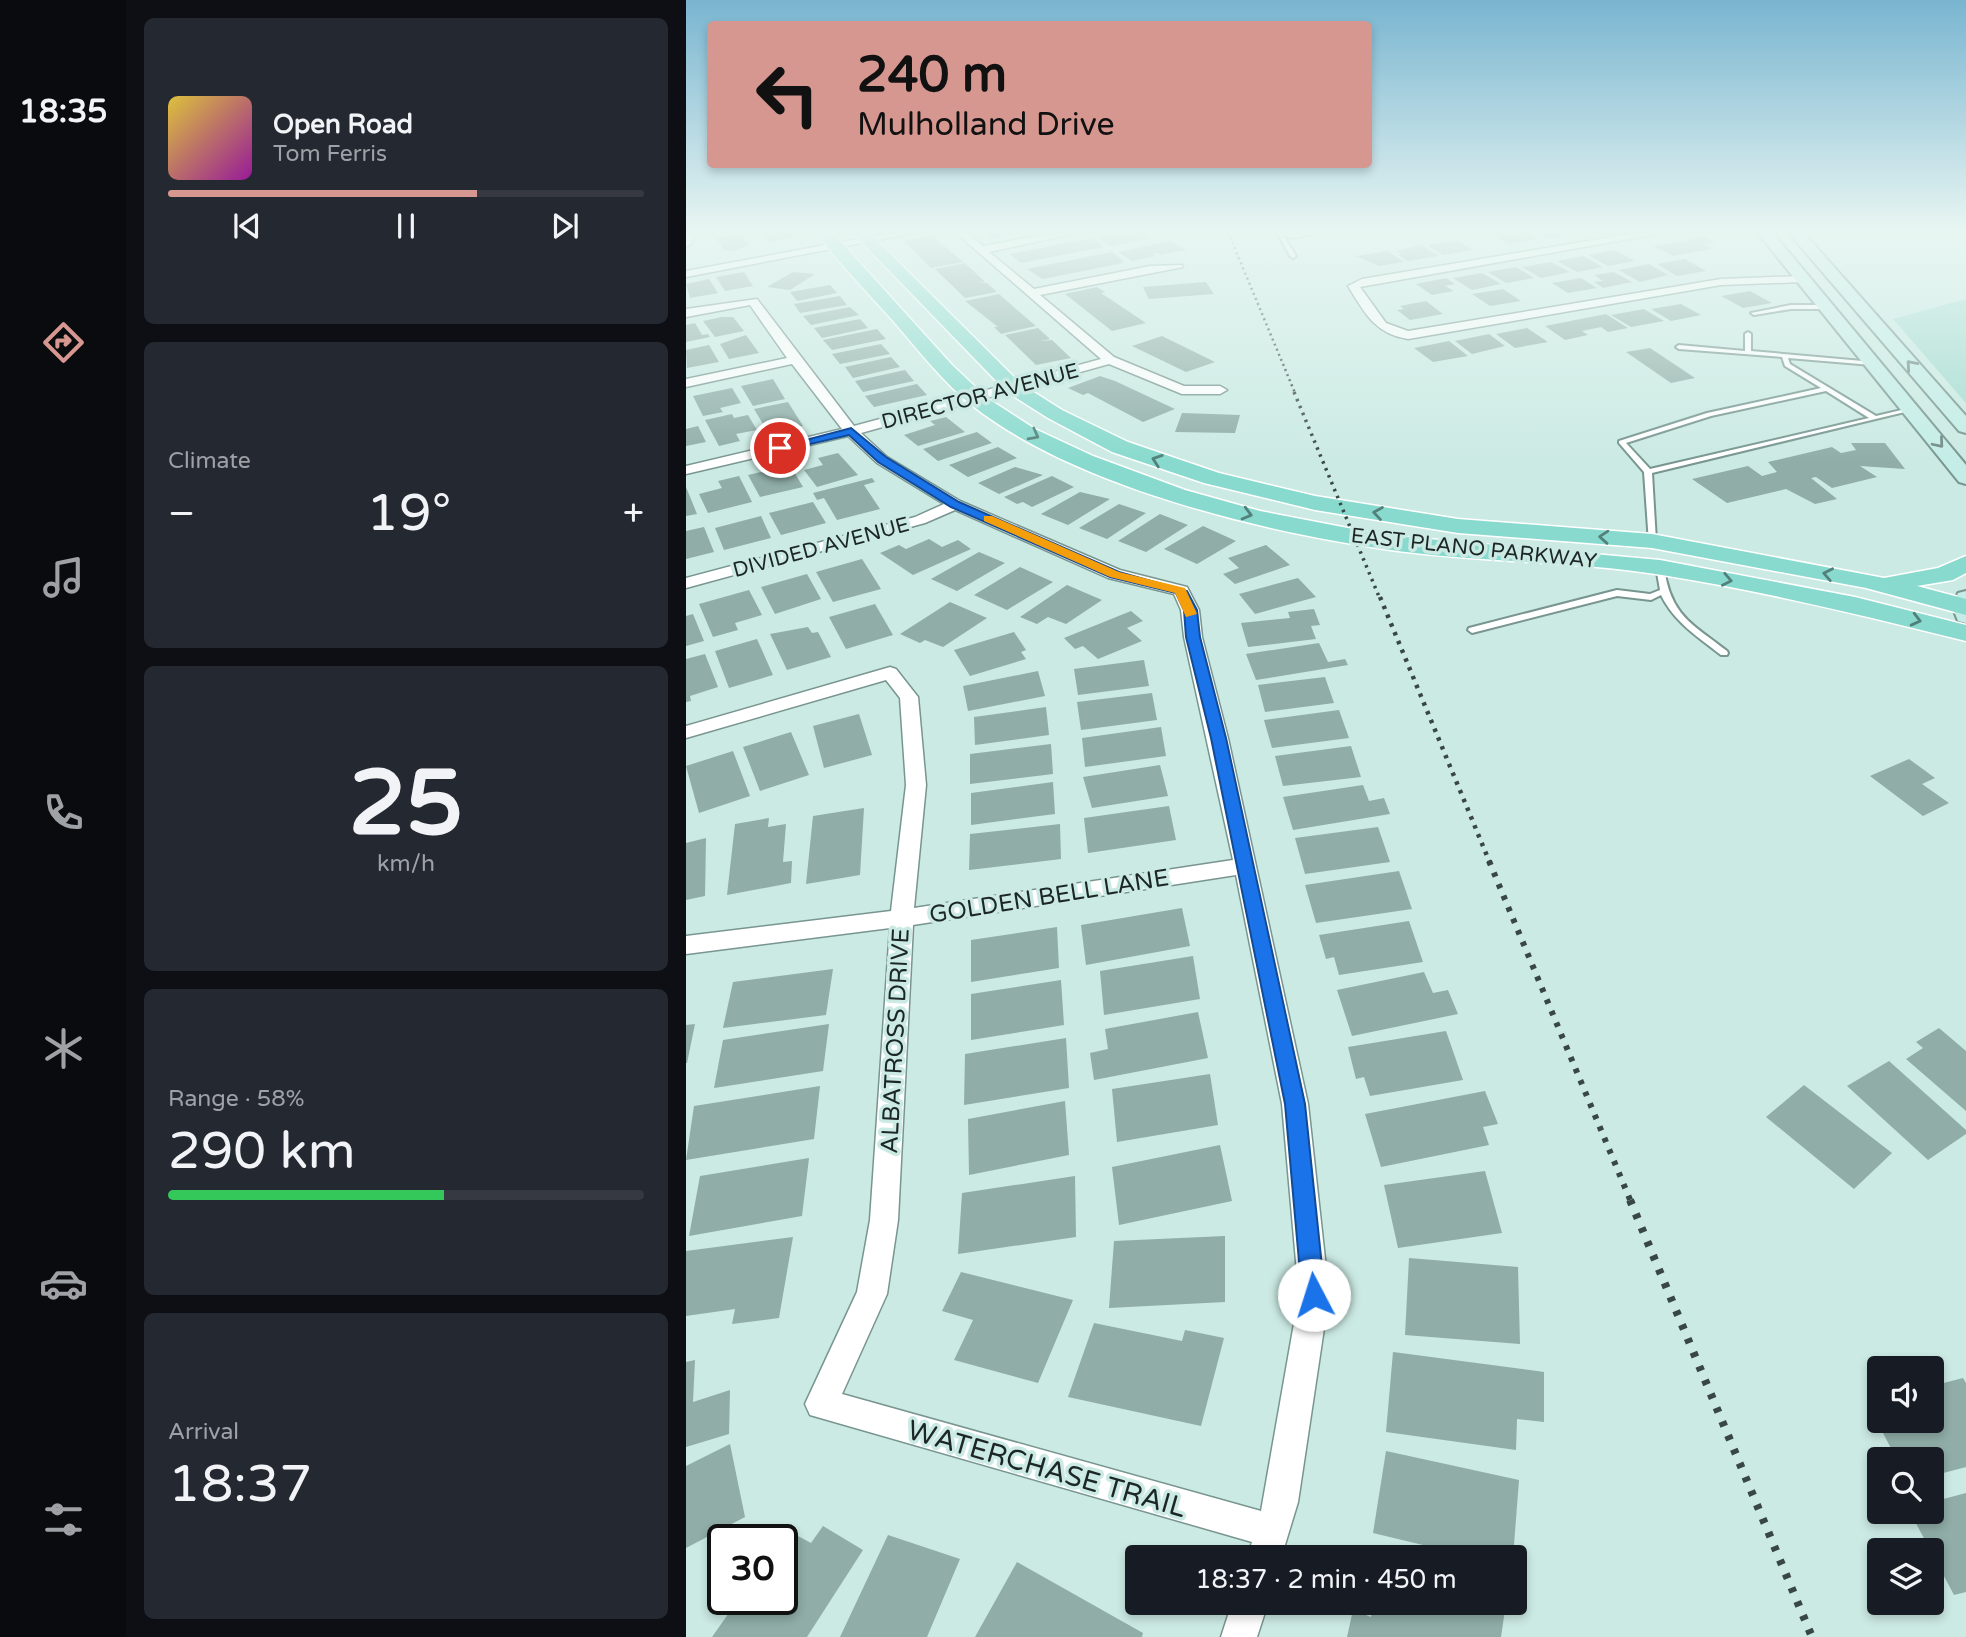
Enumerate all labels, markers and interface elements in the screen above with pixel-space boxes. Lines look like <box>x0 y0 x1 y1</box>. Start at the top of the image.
text: 240 m <box>857 46 1007 105</box>
icon: left <box>742 49 833 140</box>
text: 18:35 <box>19 93 107 131</box>
text: Mulholland Drive <box>857 106 1115 144</box>
text: Open Road <box>273 109 413 140</box>
text: Tom Ferris <box>273 140 387 168</box>
icon: previous <box>228 207 266 245</box>
icon: pause <box>387 207 425 245</box>
icon: next <box>546 207 584 245</box>
icon: directions <box>39 318 88 367</box>
street label: DIRECTOR AVENUE <box>879 358 1082 435</box>
one-way arrow <box>1907 360 1919 373</box>
pin <box>750 418 810 478</box>
one-way arrow <box>1027 427 1039 440</box>
icon: arrive <box>761 429 799 467</box>
one-way arrow <box>1931 435 1943 448</box>
text: Climate <box>168 447 251 475</box>
one-way arrow <box>1152 454 1164 468</box>
text: 19° <box>366 482 451 545</box>
text: − <box>168 491 195 537</box>
text: + <box>623 491 644 537</box>
one-way arrow <box>1240 506 1252 520</box>
one-way arrow <box>1372 506 1384 521</box>
street label: DIVIDED AVENUE <box>730 512 912 583</box>
street label: EAST PLANO PARKWAY <box>1350 523 1598 574</box>
one-way arrow <box>1598 530 1609 545</box>
icon: music <box>39 553 88 602</box>
one-way arrow <box>1822 567 1834 582</box>
one-way arrow <box>1721 572 1733 587</box>
one-way arrow <box>1909 612 1921 626</box>
text: 25 <box>349 749 463 859</box>
icon: phone <box>39 788 88 837</box>
text: km/h <box>377 850 435 878</box>
street label: GOLDEN BELL LANE <box>927 863 1171 930</box>
street label: ALBATROSS DRIVE <box>875 928 916 1154</box>
icon: climate <box>39 1024 88 1073</box>
text: Range · 58% <box>168 1085 304 1113</box>
text: 290 km <box>168 1120 356 1183</box>
position arrow <box>1277 1258 1351 1332</box>
icon: car <box>39 1259 88 1308</box>
map controls <box>1867 1356 1944 1615</box>
button: sound <box>1867 1356 1944 1433</box>
street label: WATERCHASE TRAIL <box>904 1413 1190 1525</box>
text: Arrival <box>168 1418 239 1446</box>
button: search <box>1867 1447 1944 1524</box>
text: 18:37 <box>168 1453 312 1516</box>
icon: filters <box>39 1495 88 1544</box>
speed limit sign: 30 <box>707 1524 798 1615</box>
button: layers <box>1867 1538 1944 1615</box>
text: 18:37 · 2 min · 450 m <box>1195 1564 1457 1595</box>

